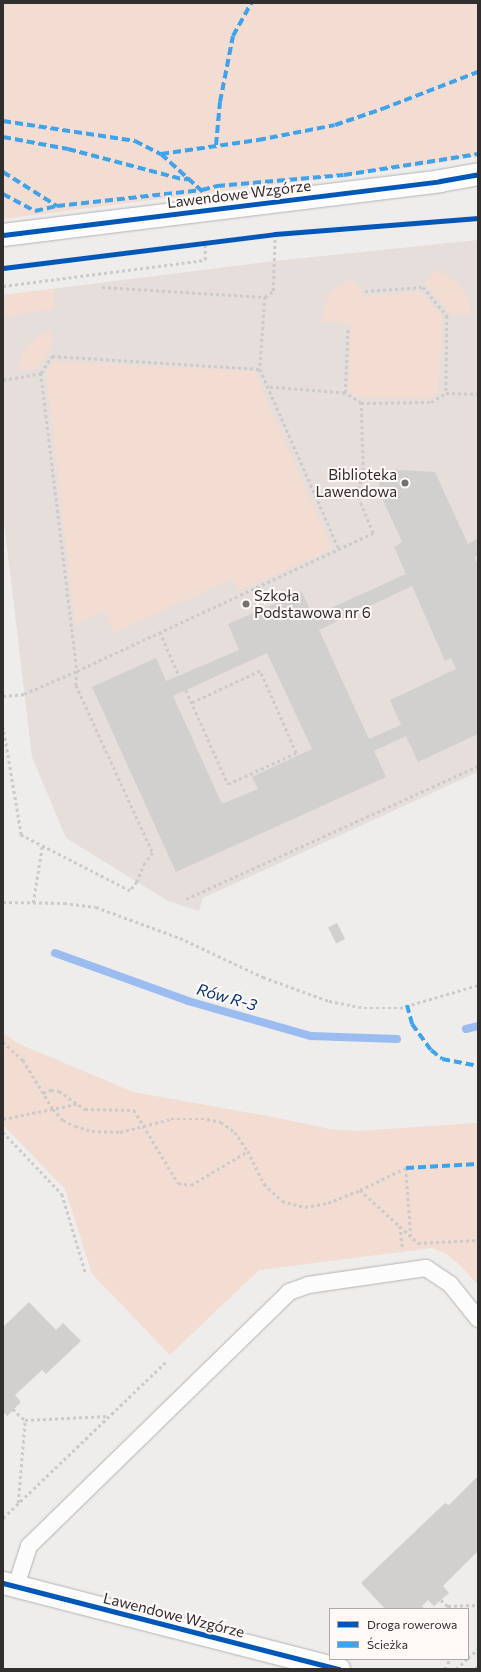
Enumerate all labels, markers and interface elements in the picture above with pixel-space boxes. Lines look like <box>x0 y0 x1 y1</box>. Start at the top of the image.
street label: Lawendowe Wzgórze <box>166 176 312 212</box>
place label: Biblioteka Lawendowa <box>315 465 397 500</box>
marker: Biblioteka Lawendowa <box>400 478 410 488</box>
place label: Szkoła Podstawowa nr 6 <box>254 586 371 621</box>
marker: Szkoła Podstawowa nr 6 <box>241 599 251 609</box>
water label: Rów R-3 <box>195 979 259 1015</box>
street label: Lawendowe Wzgórze <box>101 1589 247 1641</box>
legend <box>329 1608 469 1660</box>
text: Droga rowerowa <box>367 1617 457 1631</box>
text: Ścieżka <box>367 1637 408 1651</box>

